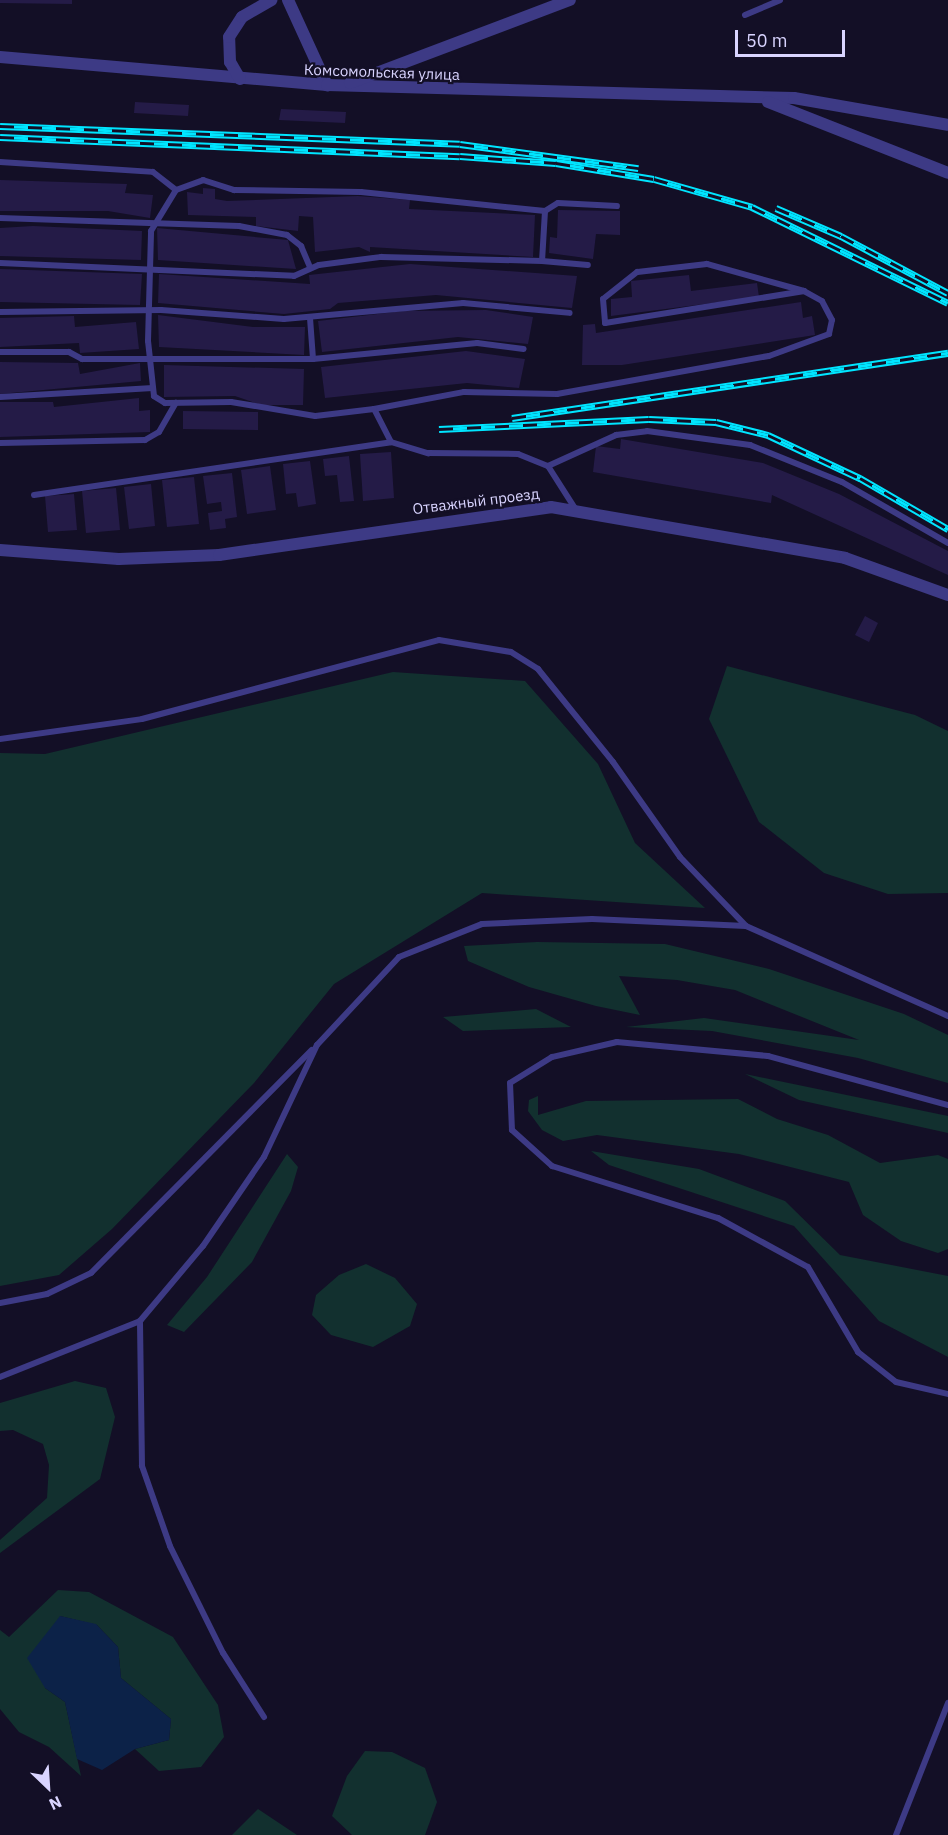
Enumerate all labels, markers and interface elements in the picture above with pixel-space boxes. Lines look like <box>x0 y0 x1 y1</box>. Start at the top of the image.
scale bar <box>738 18 848 56</box>
text: 50 m <box>746 29 788 52</box>
street label: Комсомольская улица <box>304 60 460 84</box>
street label: Отважный проезд <box>411 484 541 518</box>
north arrow <box>18 1757 78 1817</box>
text: N <box>46 1792 65 1815</box>

